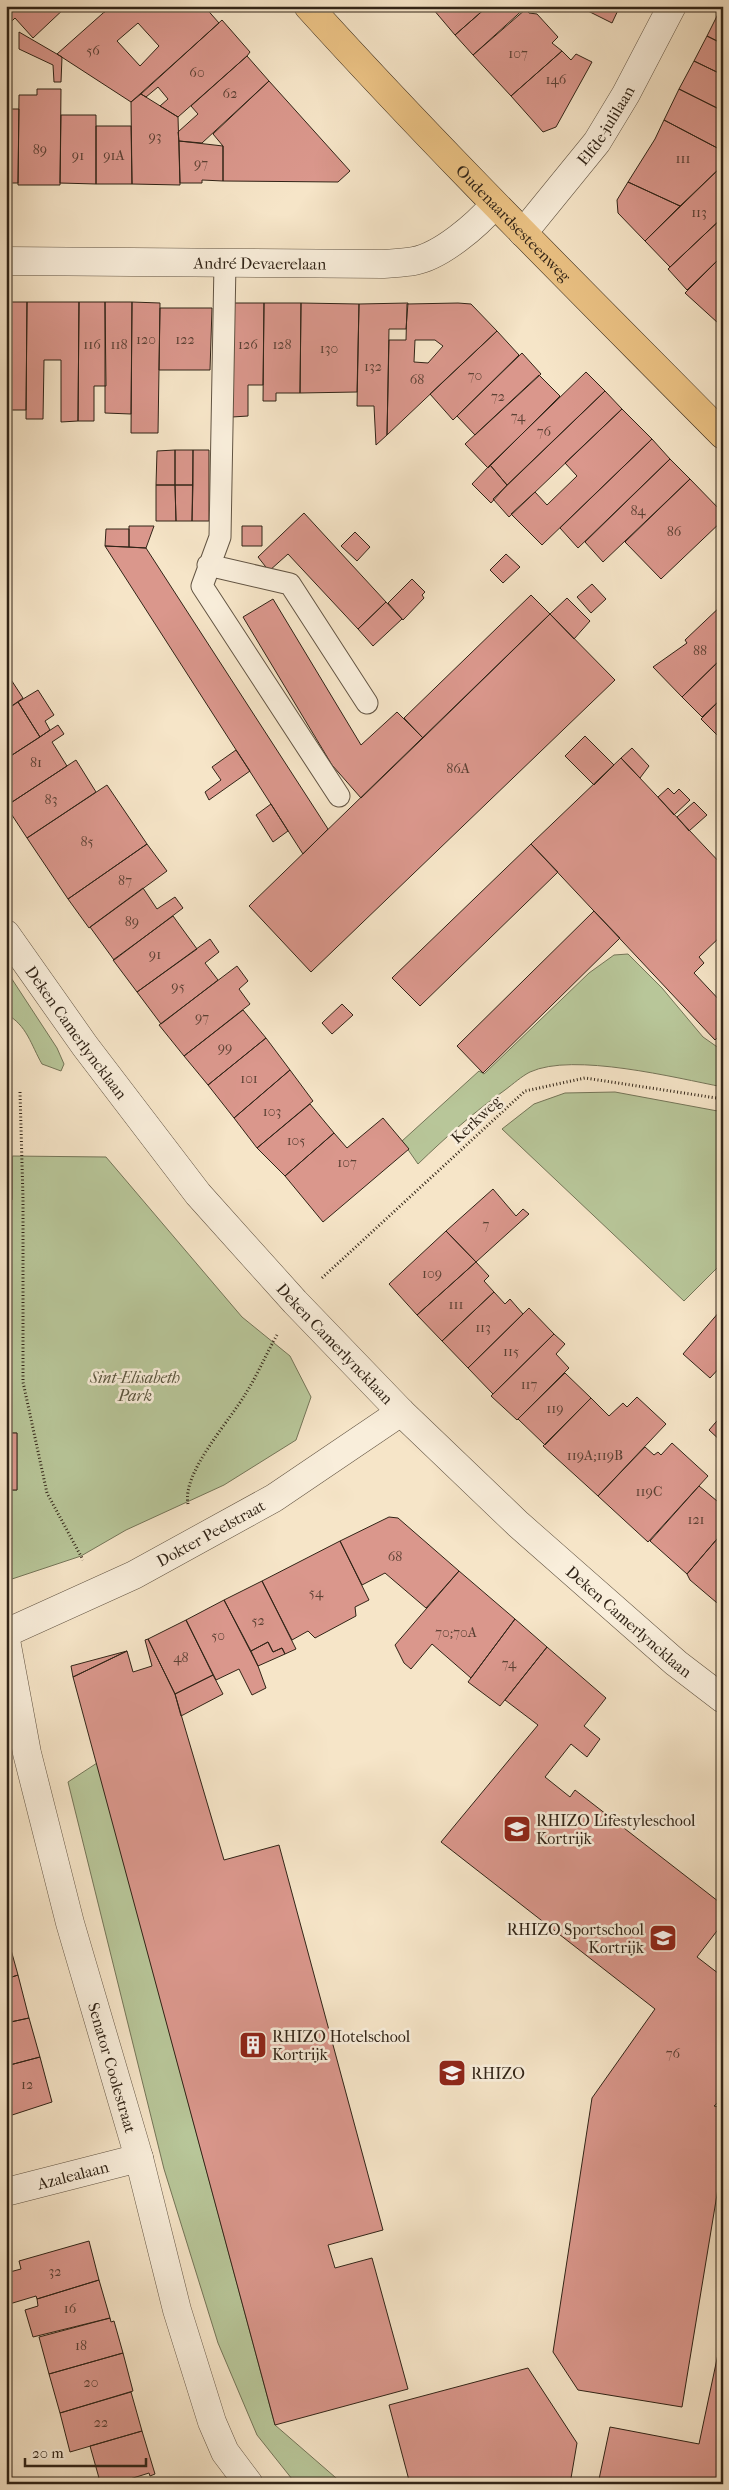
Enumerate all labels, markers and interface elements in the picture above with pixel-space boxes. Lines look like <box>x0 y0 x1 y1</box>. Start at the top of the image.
house number: 56 <box>86 42 100 59</box>
house number: 107 <box>508 45 528 62</box>
house number: 60 <box>189 64 205 81</box>
house number: 146 <box>546 71 567 88</box>
street label: Elfde-julilaan <box>573 82 639 169</box>
house number: 62 <box>223 85 237 102</box>
house number: 93 <box>148 128 162 145</box>
house number: 89 <box>33 141 47 158</box>
house number: 91 <box>72 147 84 164</box>
house number: 91A <box>103 147 126 164</box>
house number: 111 <box>676 150 691 167</box>
house number: 97 <box>194 155 208 172</box>
street label: Oudenaardsesteenweg <box>452 161 575 286</box>
house number: 113 <box>691 204 707 221</box>
street label: André Devaerelaan <box>193 253 327 274</box>
house number: 120 <box>136 331 156 348</box>
house number: 122 <box>175 331 195 348</box>
house number: 116 <box>83 336 101 353</box>
house number: 118 <box>110 336 128 353</box>
house number: 126 <box>238 336 258 353</box>
house number: 128 <box>272 336 292 353</box>
house number: 130 <box>320 340 338 357</box>
house number: 132 <box>364 358 382 375</box>
house number: 70 <box>468 367 482 384</box>
house number: 68 <box>410 371 424 388</box>
house number: 72 <box>491 388 505 405</box>
house number: 74 <box>511 408 526 425</box>
house number: 76 <box>537 423 552 440</box>
house number: 84 <box>630 502 646 519</box>
house number: 86 <box>667 523 682 540</box>
house number: 88 <box>693 642 707 659</box>
house number: 81 <box>30 754 42 771</box>
house number: 86A <box>446 760 471 777</box>
house number: 83 <box>45 791 57 808</box>
house number: 85 <box>80 833 94 850</box>
house number: 87 <box>118 872 132 889</box>
house number: 89 <box>125 913 139 930</box>
house number: 91 <box>149 946 161 963</box>
street label: Deken Camerlyncklaan <box>21 962 132 1104</box>
house number: 95 <box>171 978 185 995</box>
house number: 97 <box>195 1009 209 1026</box>
house number: 99 <box>218 1039 232 1056</box>
house number: 101 <box>240 1070 258 1087</box>
street label: Kerkweg <box>447 1091 506 1148</box>
house number: 103 <box>263 1103 281 1120</box>
house number: 105 <box>287 1132 305 1149</box>
house number: 107 <box>337 1154 357 1171</box>
house number: 7 <box>483 1216 490 1233</box>
house number: 109 <box>422 1265 442 1282</box>
street label: Deken Camerlyncklaan <box>272 1279 398 1409</box>
house number: 111 <box>449 1296 464 1313</box>
house number: 113 <box>475 1319 491 1336</box>
house number: 115 <box>503 1343 519 1360</box>
park label: Sint-Elisabeth Park <box>89 1368 180 1405</box>
house number: 117 <box>521 1376 538 1393</box>
house number: 119 <box>546 1400 564 1417</box>
house number: 119A;119B <box>567 1447 623 1464</box>
house number: 119C <box>636 1483 662 1500</box>
street label: Dokter Peelstraat <box>153 1496 269 1571</box>
house number: 121 <box>687 1511 705 1528</box>
house number: 68 <box>388 1548 402 1565</box>
street label: Deken Camerlyncklaan <box>562 1562 696 1682</box>
house number: 54 <box>309 1584 324 1601</box>
house number: 52 <box>251 1612 265 1629</box>
house number: 70;70A <box>435 1624 478 1641</box>
house number: 50 <box>211 1627 225 1644</box>
house number: 48 <box>173 1649 189 1666</box>
house number: 74 <box>502 1655 517 1672</box>
place label: RHIZO Lifestyleschool Kortrijk <box>536 1811 696 1848</box>
school or university icon: RHIZO Lifestyleschool Kortrijk <box>502 1814 532 1844</box>
place label: RHIZO Sportschool Kortrijk <box>507 1920 645 1957</box>
school or university icon: RHIZO Sportschool Kortrijk <box>648 1923 678 1953</box>
street label: Senator Coolestraat <box>84 2000 140 2135</box>
place label: RHIZO Hotelschool Kortrijk <box>272 2027 411 2064</box>
building icon: RHIZO Hotelschool Kortrijk <box>238 2030 268 2060</box>
house number: 76 <box>666 2045 681 2062</box>
school or university icon: RHIZO <box>437 2058 467 2088</box>
place label: RHIZO <box>471 2064 525 2083</box>
house number: 12 <box>21 2076 33 2093</box>
street label: Azalealaan <box>34 2157 111 2194</box>
house number: 32 <box>49 2263 61 2280</box>
house number: 16 <box>64 2300 77 2317</box>
house number: 18 <box>75 2337 87 2354</box>
house number: 20 <box>84 2374 98 2391</box>
house number: 22 <box>94 2414 108 2431</box>
scale bar <box>25 2435 146 2467</box>
text: 20 m <box>32 2444 64 2462</box>

